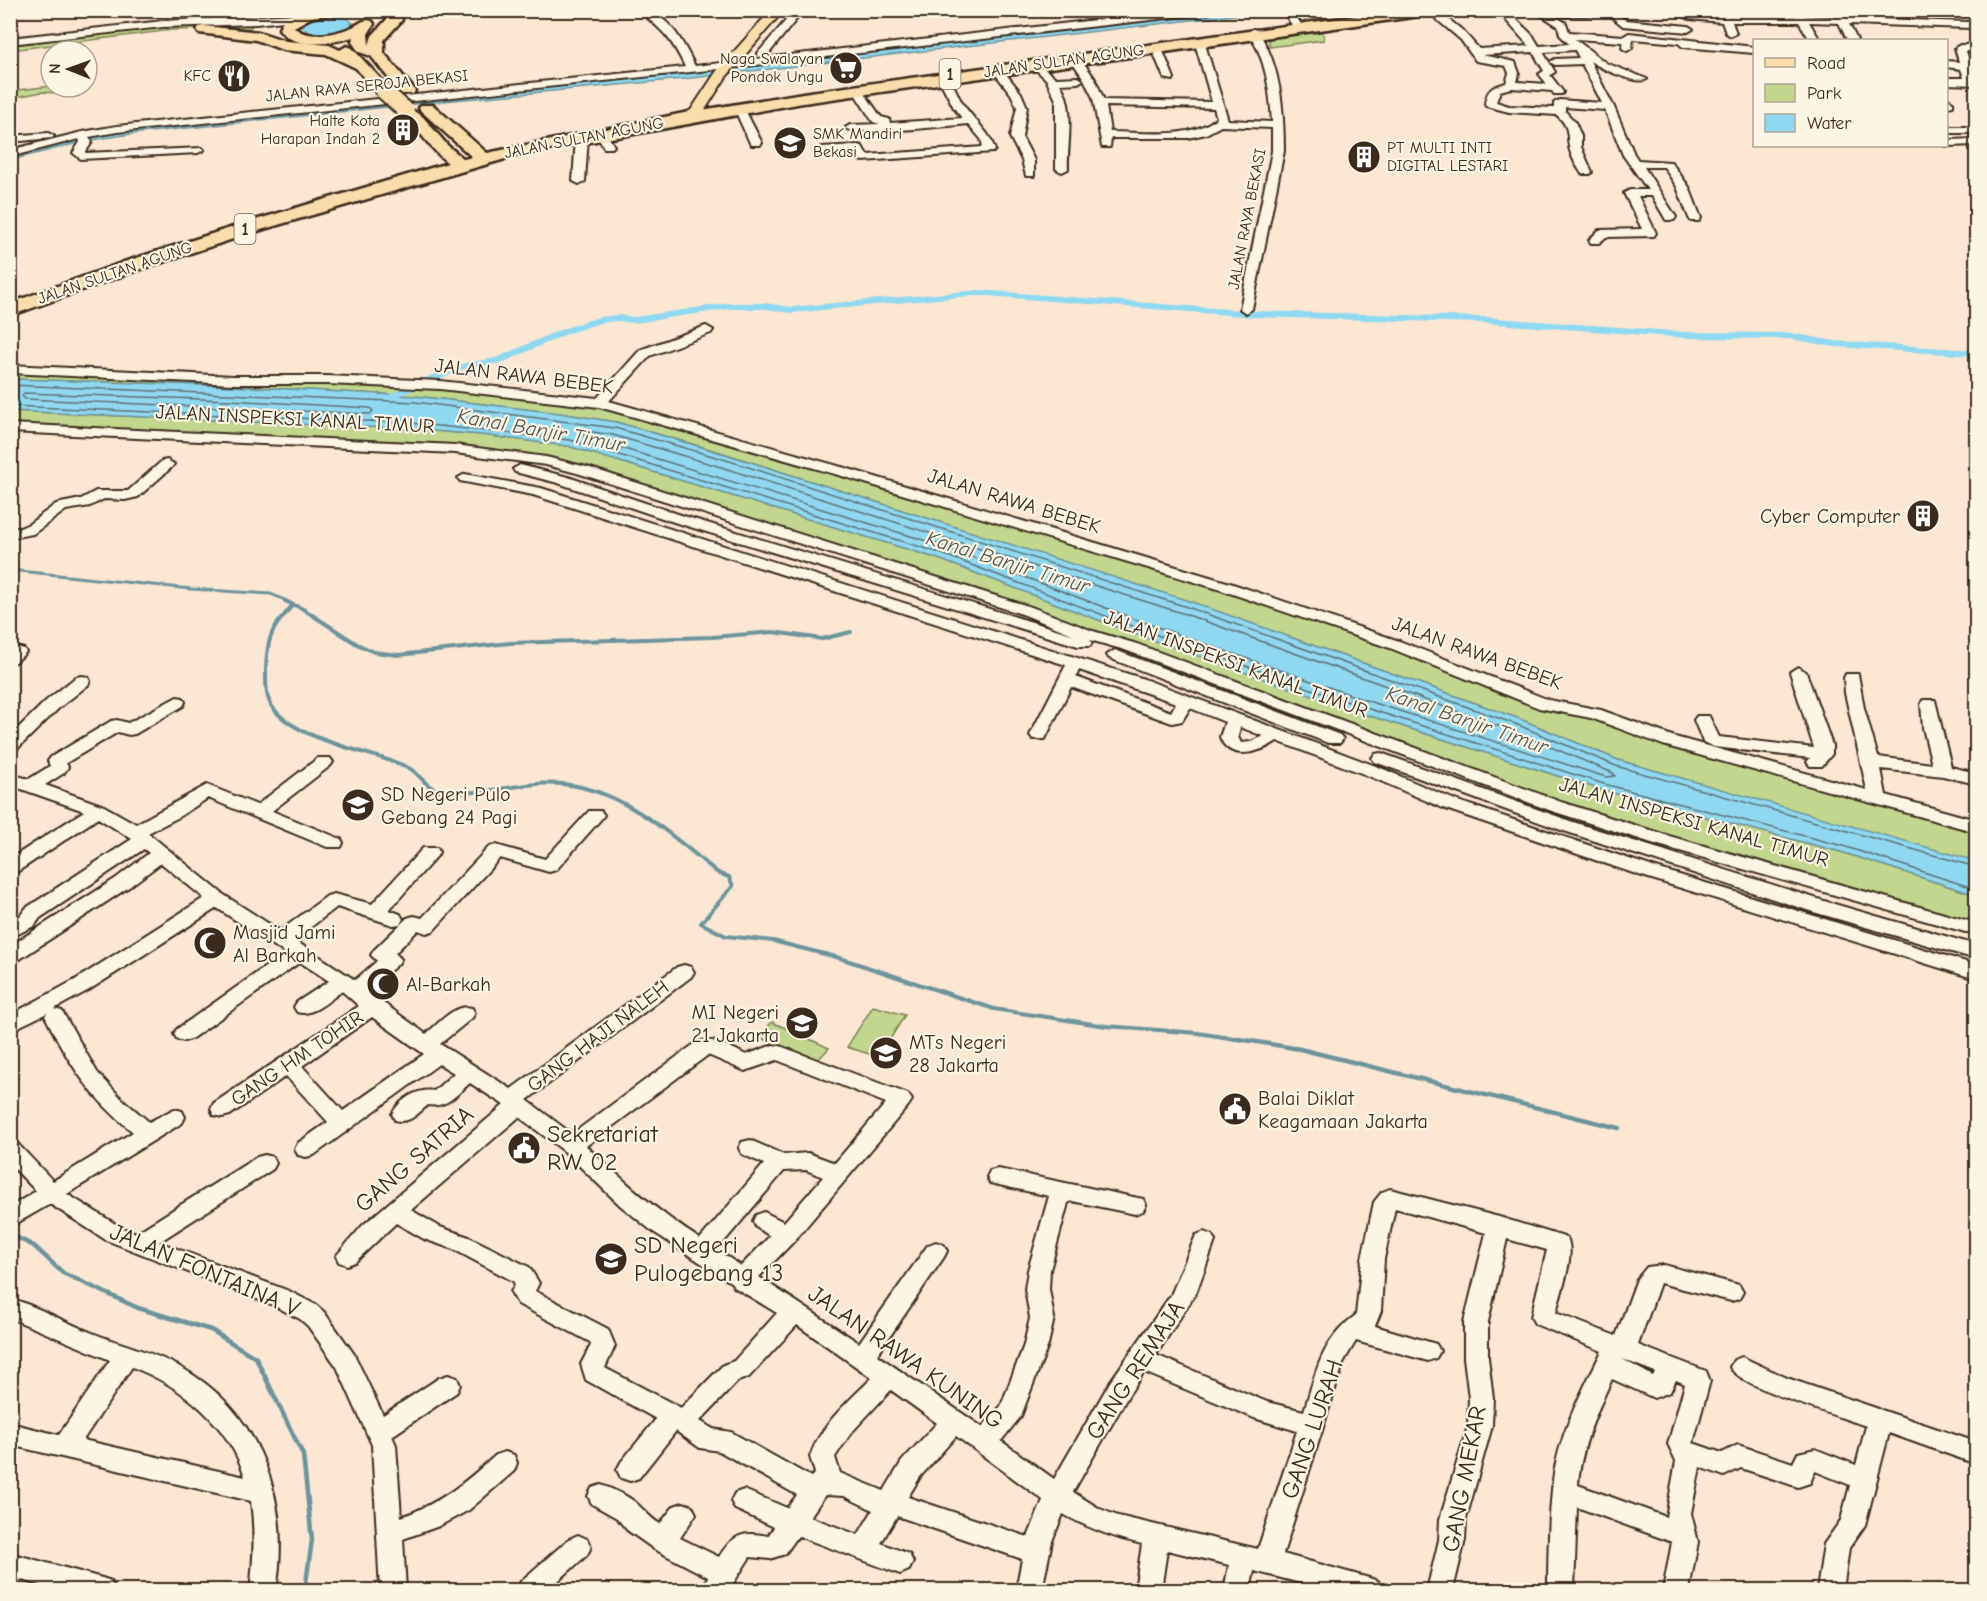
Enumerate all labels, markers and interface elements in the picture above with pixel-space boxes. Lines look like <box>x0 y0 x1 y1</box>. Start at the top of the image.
north arrow <box>39 39 99 99</box>
legend <box>1753 39 1948 147</box>
street label: JALAN SULTAN AGUNG <box>982 41 1146 81</box>
place label: Naga Swalayan Pondok Ungu <box>720 50 823 86</box>
supermarket icon: Naga Swalayan Pondok Ungu <box>828 50 864 86</box>
text: Road <box>1807 53 1846 74</box>
restaurant icon: KFC <box>216 58 252 94</box>
road number: 1 <box>940 59 960 89</box>
text: N <box>46 63 64 74</box>
street label: JALAN RAYA SEROJA BEKASI <box>265 66 469 106</box>
place label: KFC <box>183 67 211 85</box>
text: Park <box>1807 83 1842 104</box>
place label: Halte Kota Harapan Indah 2 <box>261 112 380 148</box>
building icon: Halte Kota Harapan Indah 2 <box>385 112 421 148</box>
text: Water <box>1807 113 1852 134</box>
street label: JALAN SULTAN AGUNG <box>503 114 665 162</box>
school or university icon: SMK Mandiri Bekasi <box>772 125 808 161</box>
place label: SMK Mandiri Bekasi <box>813 125 902 161</box>
building icon: PT MULTI INTI DIGITAL LESTARI <box>1346 139 1382 175</box>
place label: PT MULTI INTI DIGITAL LESTARI <box>1387 139 1508 175</box>
street label: JALAN RAYA BEKASI <box>1225 147 1269 291</box>
road number: 1 <box>234 214 256 244</box>
street label: JALAN SULTAN AGUNG <box>35 238 195 308</box>
street label: JALAN RAWA BEBEK <box>433 354 615 398</box>
street label: JALAN INSPEKSI KANAL TIMUR <box>155 400 435 438</box>
water label: Kanal Banjir Timur <box>455 403 628 457</box>
street label: JALAN RAWA BEBEK <box>925 464 1103 538</box>
building icon: Cyber Computer <box>1905 498 1941 534</box>
place label: Cyber Computer <box>1760 505 1900 528</box>
water label: Kanal Banjir Timur <box>923 526 1094 599</box>
street label: JALAN INSPEKSI KANAL TIMUR <box>1101 605 1371 723</box>
street label: JALAN RAWA BEBEK <box>1389 611 1565 695</box>
water label: Kanal Banjir Timur <box>1383 681 1553 760</box>
street label: JALAN INSPEKSI KANAL TIMUR <box>1557 772 1831 872</box>
place label: SD Negeri Pulo Gebang 24 Pagi <box>381 783 517 829</box>
school or university icon: SD Negeri Pulo Gebang 24 Pagi <box>340 787 376 823</box>
place label: Masjid Jami Al Barkah <box>233 921 335 967</box>
mosque icon: Masjid Jami Al Barkah <box>192 925 228 961</box>
mosque icon: Al-Barkah <box>365 966 401 1002</box>
place label: Al-Barkah <box>406 973 491 996</box>
street label: GANG HAJI NALEH <box>523 975 673 1097</box>
place label: MI Negeri 21 Jakarta <box>691 1001 779 1047</box>
street label: GANG HM TOHIR <box>227 1005 367 1111</box>
school or university icon: MI Negeri 21 Jakarta <box>784 1005 820 1041</box>
place label: MTs Negeri 28 Jakarta <box>909 1031 1006 1077</box>
school or university icon: MTs Negeri 28 Jakarta <box>868 1035 904 1071</box>
place label: Balai Diklat Keagamaan Jakarta <box>1258 1087 1428 1133</box>
public building icon: Balai Diklat Keagamaan Jakarta <box>1217 1091 1253 1127</box>
street label: GANG SATRIA <box>349 1100 479 1218</box>
place label: Sekretariat RW 02 <box>547 1120 659 1176</box>
public building icon: Sekretariat RW 02 <box>506 1130 542 1166</box>
street label: JALAN FONTAINA V <box>106 1217 304 1323</box>
place label: SD Negeri Pulogebang 13 <box>634 1231 783 1287</box>
school or university icon: SD Negeri Pulogebang 13 <box>593 1241 629 1277</box>
street label: JALAN RAWA KUNING <box>803 1279 1009 1435</box>
street label: GANG REMAJA <box>1080 1295 1190 1445</box>
street label: GANG LURAH <box>1275 1356 1349 1502</box>
street label: GANG MEKAR <box>1436 1403 1492 1555</box>

